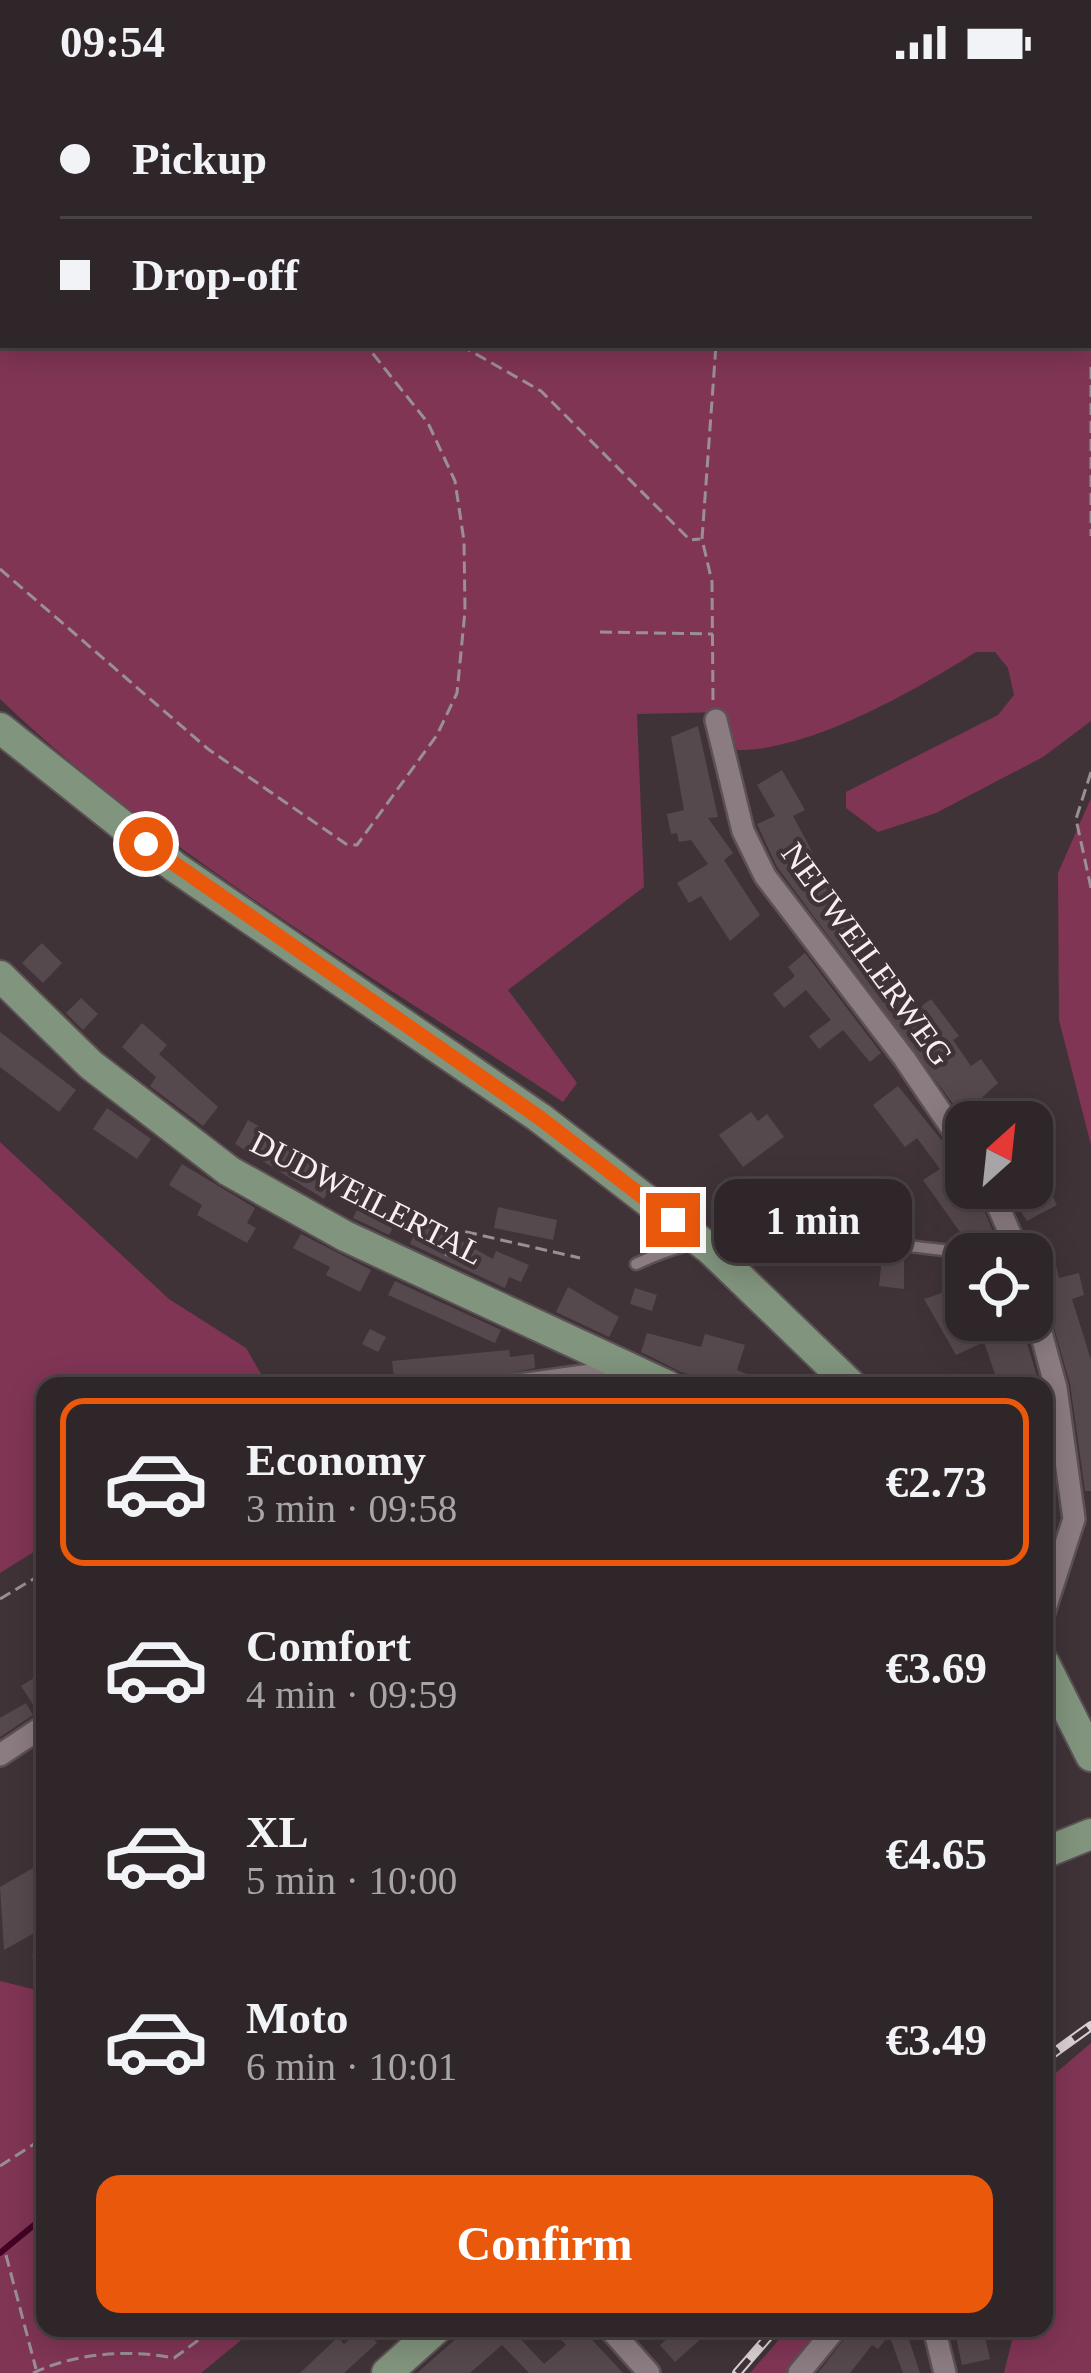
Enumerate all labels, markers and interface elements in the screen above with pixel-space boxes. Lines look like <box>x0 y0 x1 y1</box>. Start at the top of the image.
text: 09:54 <box>60 17 165 67</box>
text: Pickup <box>132 134 267 184</box>
text: Drop-off <box>132 250 299 300</box>
route start <box>119 817 173 871</box>
street label: NEUWEILERWEG <box>774 836 960 1072</box>
north arrow <box>945 1101 1053 1209</box>
map controls <box>945 1101 1053 1341</box>
street label: DUDWEILERTAL <box>245 1124 489 1272</box>
callout: 1 min <box>715 1178 913 1262</box>
route end <box>646 1193 700 1247</box>
text: 1 min <box>766 1199 860 1242</box>
button: locate <box>945 1233 1053 1341</box>
icon: car <box>102 1428 210 1536</box>
text: Economy <box>246 1435 426 1485</box>
text: €2.73 <box>886 1457 987 1507</box>
text: 3 min · 09:58 <box>246 1487 457 1530</box>
icon: car <box>102 1614 210 1722</box>
text: Comfort <box>246 1621 411 1671</box>
text: €3.69 <box>886 1643 987 1693</box>
text: 4 min · 09:59 <box>246 1673 457 1716</box>
icon: car <box>102 1800 210 1908</box>
text: XL <box>246 1807 309 1857</box>
text: €4.65 <box>886 1829 987 1879</box>
text: 5 min · 10:00 <box>246 1859 457 1902</box>
icon: car <box>102 1986 210 2094</box>
text: Moto <box>246 1993 348 2043</box>
text: €3.49 <box>886 2015 987 2065</box>
text: 6 min · 10:01 <box>246 2045 457 2088</box>
button: Confirm <box>96 2175 993 2313</box>

